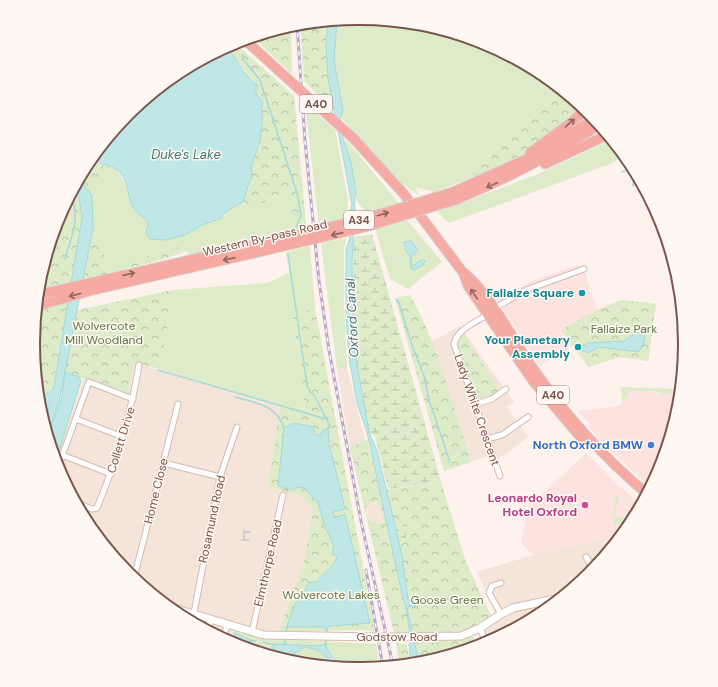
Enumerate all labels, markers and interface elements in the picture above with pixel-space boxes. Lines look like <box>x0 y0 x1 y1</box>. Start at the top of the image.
road number: A40 <box>300 95 332 113</box>
one-way arrow <box>565 119 575 128</box>
water label: Duke's Lake <box>151 146 221 163</box>
one-way arrow <box>486 182 498 189</box>
one-way arrow <box>376 210 389 217</box>
road number: A34 <box>344 211 374 229</box>
street label: Western By-pass Road <box>201 216 329 260</box>
one-way arrow <box>331 230 344 238</box>
one-way arrow <box>223 256 236 264</box>
one-way arrow <box>122 270 135 278</box>
water label: Oxford Canal <box>341 277 363 358</box>
place label: Fallaize Square <box>487 285 574 301</box>
one-way arrow <box>470 288 478 299</box>
marker: Fallaize Square <box>577 288 587 298</box>
one-way arrow <box>69 291 82 299</box>
park label: Wolvercote Mill Woodland <box>65 318 143 348</box>
park label: Fallaize Park <box>591 321 657 337</box>
place label: Your Planetary Assembly <box>484 332 571 362</box>
marker: Your Planetary Assembly <box>573 342 583 352</box>
street label: Lady White Crescent <box>450 352 504 468</box>
road number: A40 <box>537 386 569 404</box>
street label: Collett Drive <box>103 405 139 475</box>
place label: North Oxford BMW <box>533 437 643 453</box>
marker: North Oxford BMW <box>646 440 656 450</box>
street label: Home Close <box>140 456 172 526</box>
street label: Rosamund Road <box>195 474 229 564</box>
place label: Leonardo Royal Hotel Oxford <box>488 490 577 520</box>
marker: Leonardo Royal Hotel Oxford <box>580 500 590 510</box>
street label: Elmthorpe Road <box>250 518 286 608</box>
park label: Wolvercote Lakes <box>282 587 380 603</box>
park label: Goose Green <box>410 592 484 608</box>
street label: Godstow Road <box>356 629 438 645</box>

